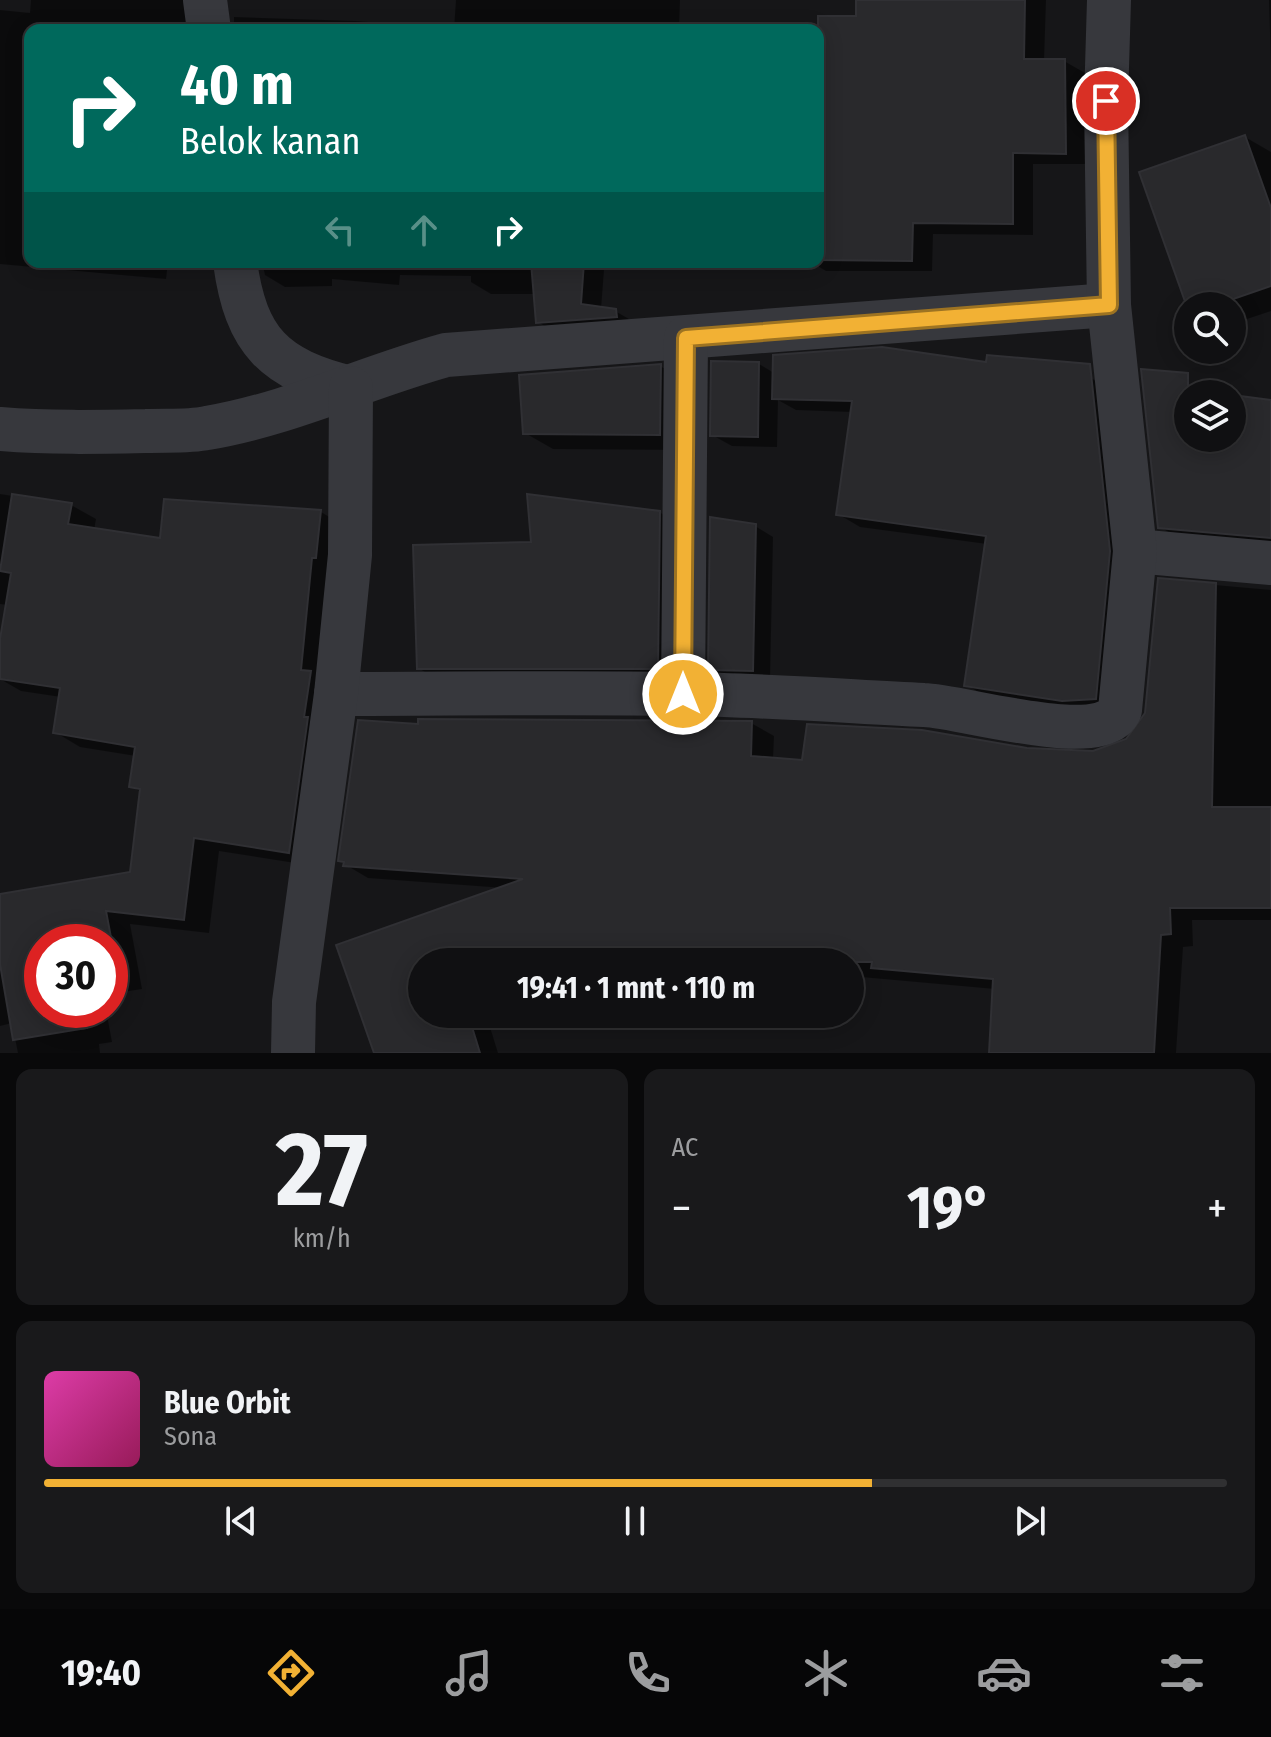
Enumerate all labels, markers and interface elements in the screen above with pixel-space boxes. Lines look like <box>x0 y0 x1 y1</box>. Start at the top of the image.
text: 40 m <box>180 52 294 119</box>
icon: right <box>48 56 152 160</box>
pin <box>1072 67 1140 135</box>
icon: arrive <box>1084 79 1128 123</box>
text: Belok kanan <box>180 120 360 164</box>
icon: left <box>318 208 362 252</box>
icon: ahead <box>402 208 446 252</box>
icon: right <box>486 208 530 252</box>
map controls <box>1174 292 1246 452</box>
button: search <box>1174 292 1246 364</box>
button: layers <box>1174 380 1246 452</box>
position arrow <box>641 652 725 736</box>
speed limit sign: 30 <box>24 924 128 1028</box>
text: 19:41 · 1 mnt · 110 m <box>517 970 755 1006</box>
text: 27 <box>276 1108 368 1233</box>
text: AC <box>672 1132 698 1163</box>
text: 19° <box>907 1172 991 1244</box>
text: − <box>672 1182 691 1235</box>
text: + <box>1207 1182 1227 1235</box>
text: km/h <box>293 1223 351 1254</box>
text: Blue Orbit <box>164 1385 290 1421</box>
text: Sona <box>164 1421 217 1452</box>
icon: previous <box>219 1499 263 1543</box>
icon: pause <box>613 1499 657 1543</box>
icon: next <box>1008 1499 1052 1543</box>
icon: directions <box>263 1645 319 1701</box>
icon: music <box>441 1645 497 1701</box>
icon: phone <box>620 1645 676 1701</box>
icon: climate <box>798 1645 854 1701</box>
icon: car <box>976 1645 1032 1701</box>
icon: filters <box>1154 1645 1210 1701</box>
text: 19:40 <box>61 1651 141 1695</box>

